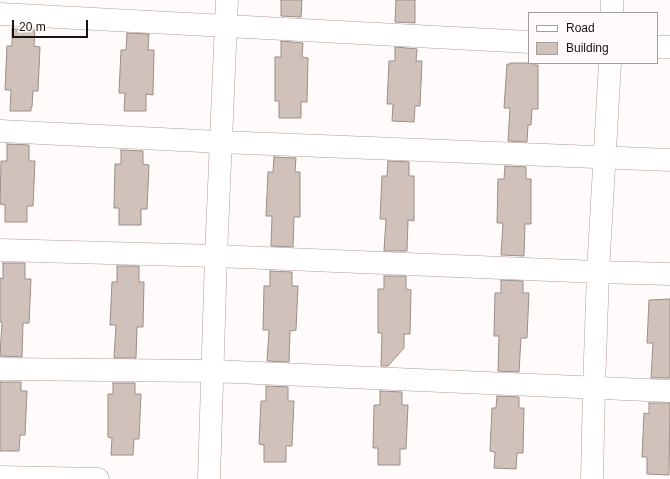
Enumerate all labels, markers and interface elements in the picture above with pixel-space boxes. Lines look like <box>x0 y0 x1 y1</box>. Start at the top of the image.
scale bar <box>14 12 90 38</box>
legend <box>528 12 658 64</box>
text: 20 m <box>19 20 46 34</box>
text: Road <box>566 21 595 35</box>
text: Building <box>566 41 609 55</box>

